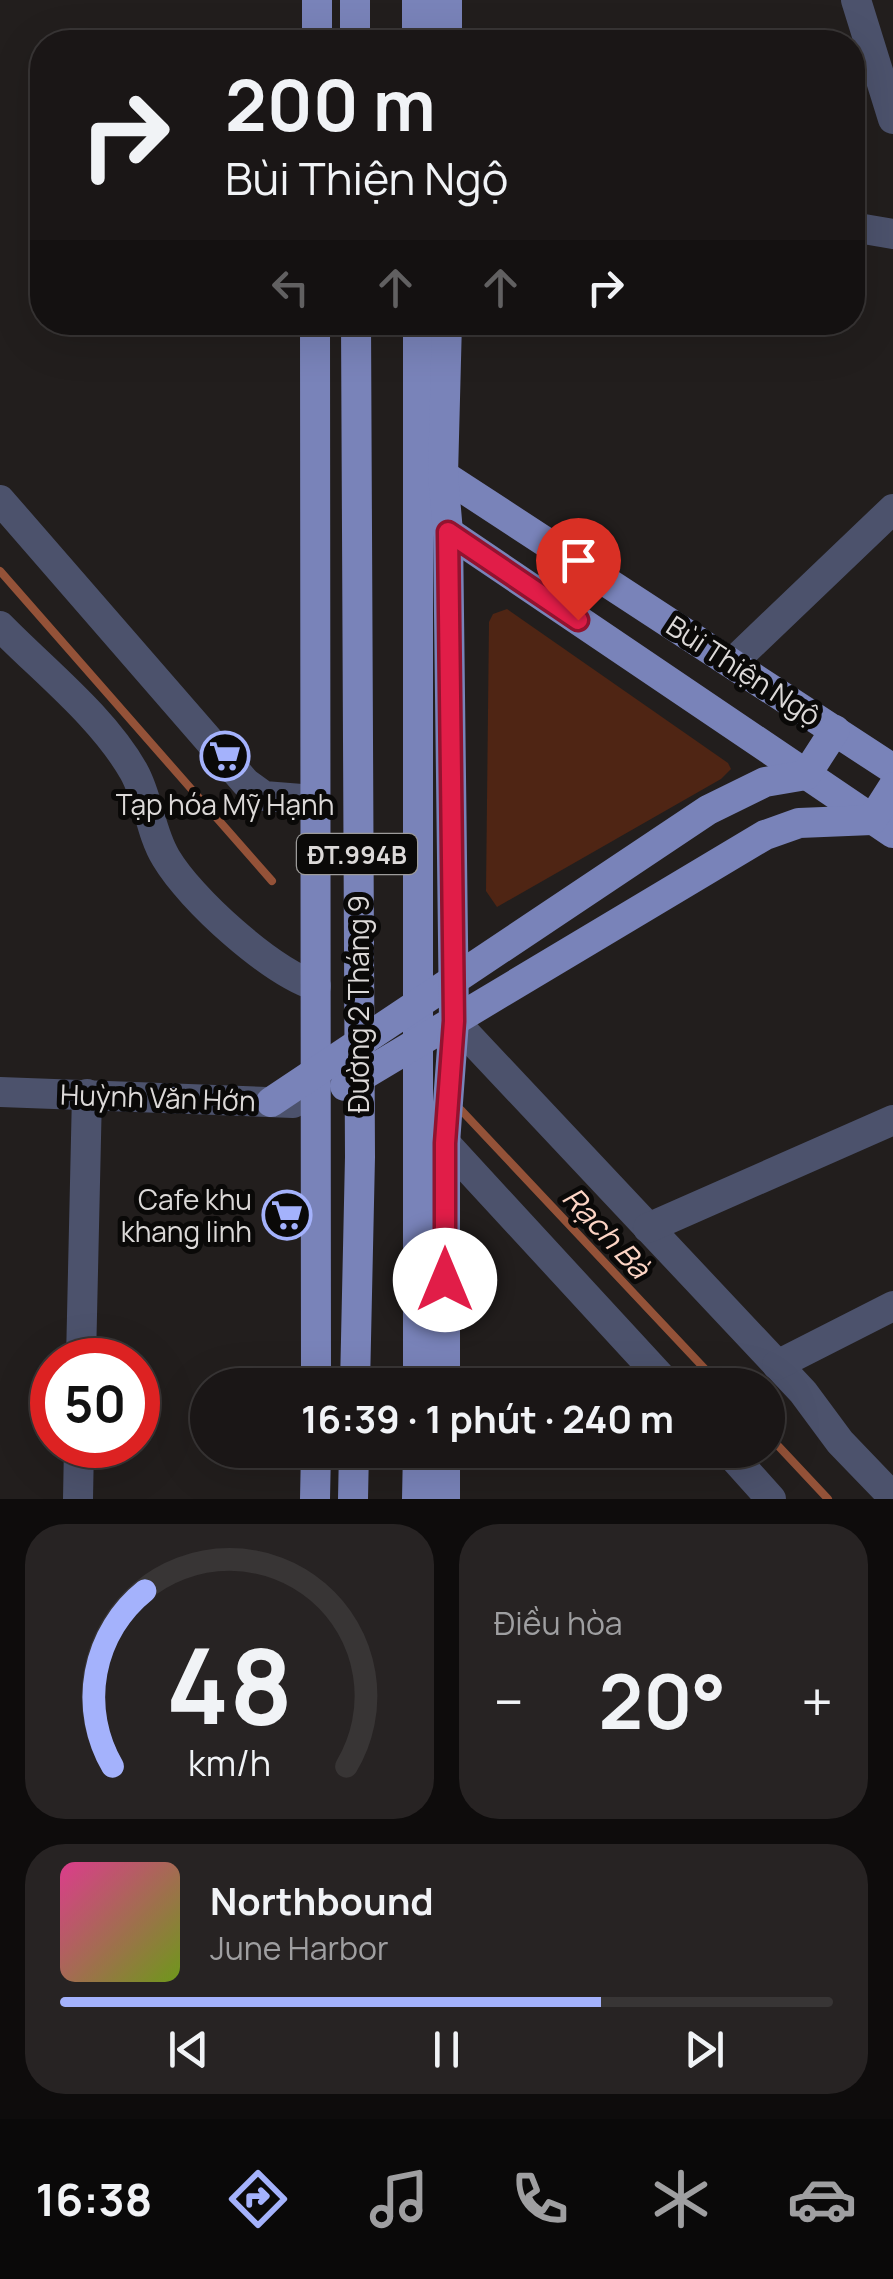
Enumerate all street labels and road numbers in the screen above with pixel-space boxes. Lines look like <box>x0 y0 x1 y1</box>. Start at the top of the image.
street label: Bùi Thiện Ngộ <box>660 606 828 734</box>
road number: ĐT.994B <box>297 834 417 874</box>
street label: Đường 2 Tháng 9 <box>339 895 377 1113</box>
street label: Huỳnh Văn Hớn <box>60 1075 256 1119</box>

